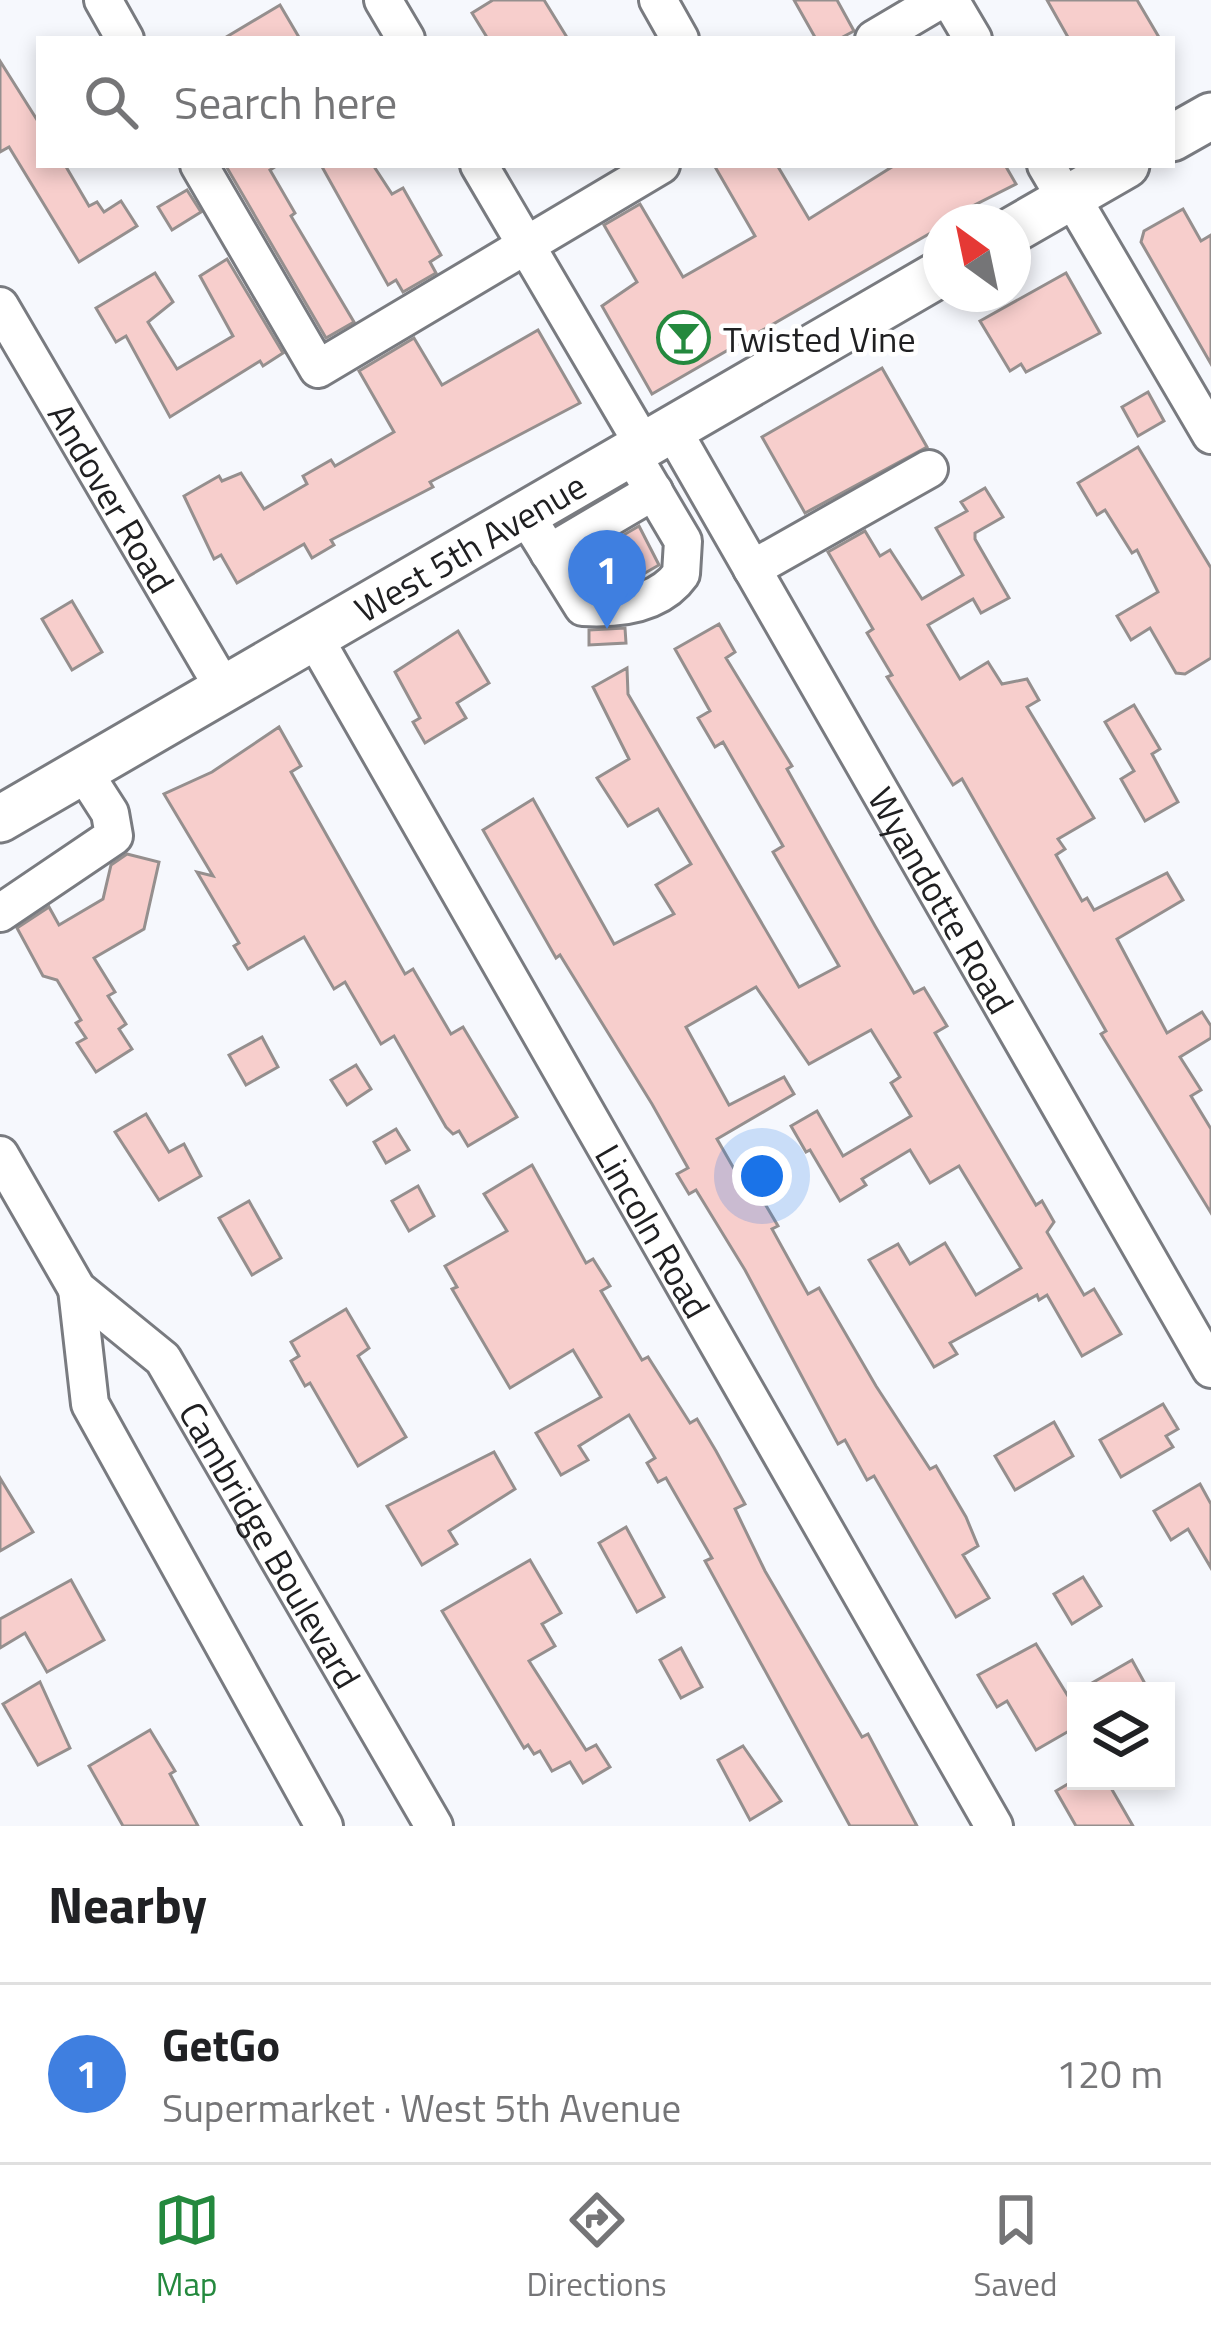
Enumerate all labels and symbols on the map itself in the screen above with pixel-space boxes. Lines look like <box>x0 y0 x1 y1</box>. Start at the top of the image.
north arrow <box>923 204 1031 312</box>
bar icon: Twisted Vine <box>656 310 712 366</box>
place label: Twisted Vine <box>723 311 916 366</box>
street label: Andover Road <box>35 392 189 603</box>
street label: West 5th Avenue <box>344 458 596 635</box>
pin: 1 <box>568 530 646 629</box>
street label: Wyandotte Road <box>855 776 1029 1024</box>
street label: Lincoln Road <box>582 1134 725 1328</box>
your location <box>732 1146 792 1206</box>
street label: Cambridge Boulevard <box>166 1391 376 1698</box>

